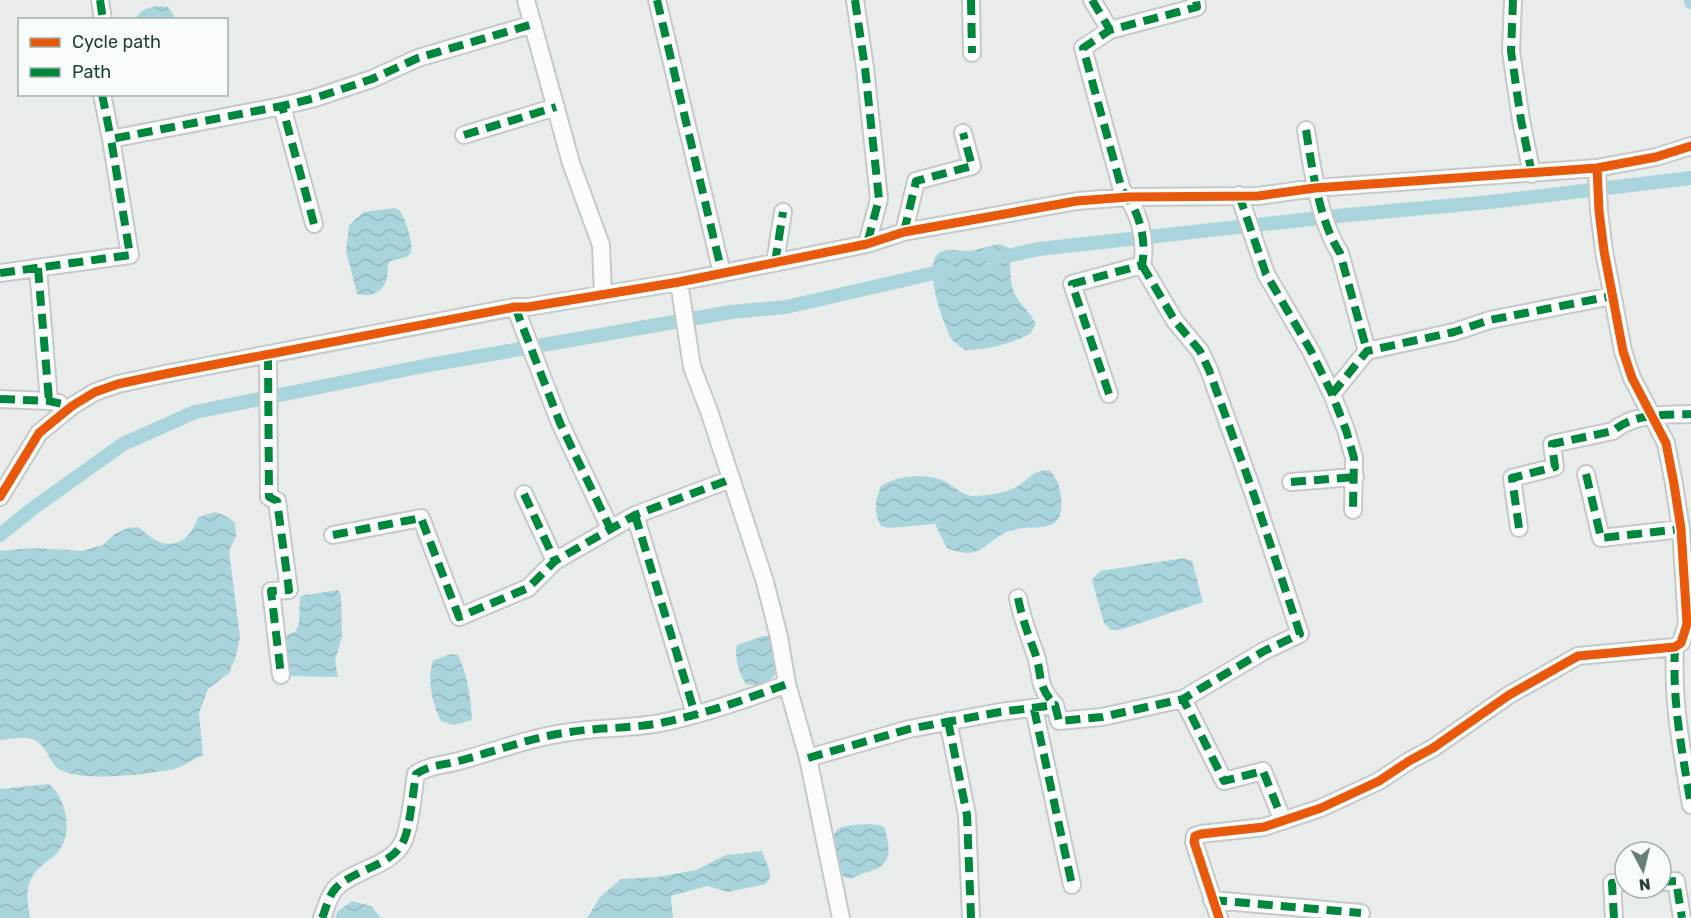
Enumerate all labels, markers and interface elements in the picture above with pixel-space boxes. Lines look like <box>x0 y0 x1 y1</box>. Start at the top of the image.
legend <box>18 18 228 96</box>
text: Cycle path <box>72 31 161 53</box>
text: Path <box>72 61 111 83</box>
north arrow <box>1613 840 1673 900</box>
text: N <box>1638 874 1652 895</box>

